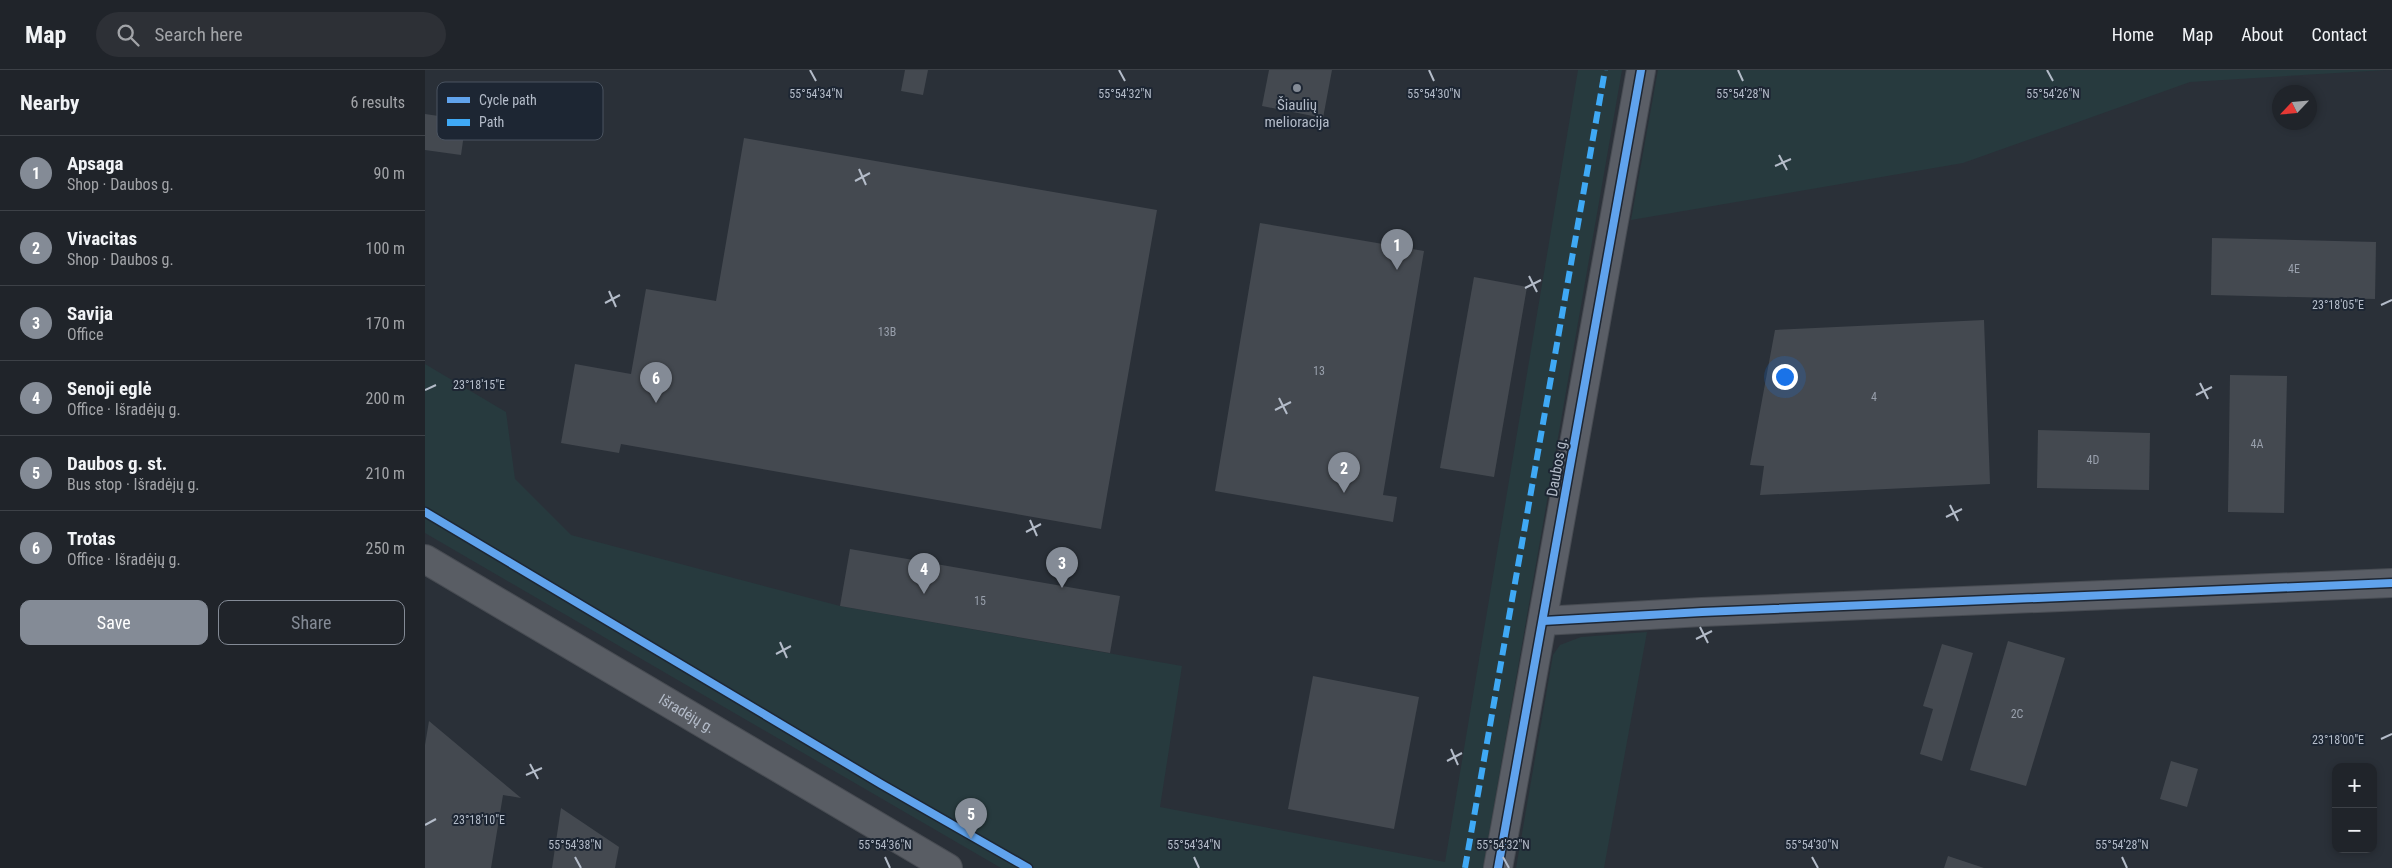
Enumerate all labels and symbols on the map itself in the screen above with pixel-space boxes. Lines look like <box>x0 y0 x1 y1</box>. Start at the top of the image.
legend <box>437 82 603 140</box>
marker: Šiaulių melioracija <box>1291 82 1303 94</box>
north arrow <box>2272 85 2317 130</box>
text: 55°54'34"N <box>789 87 843 101</box>
text: 55°54'32"N <box>1098 87 1152 101</box>
text: 55°54'30"N <box>1407 87 1461 101</box>
text: 55°54'28"N <box>1716 87 1770 101</box>
text: 55°54'26"N <box>2026 87 2080 101</box>
text: Cycle path <box>479 92 537 108</box>
place label: Šiaulių melioracija <box>1264 96 1330 131</box>
text: Path <box>479 114 504 130</box>
pin: 1 <box>1381 229 1413 270</box>
house number: 4E <box>2288 262 2300 276</box>
text: 23°18'05"E <box>2312 298 2364 312</box>
house number: 13B <box>878 325 896 339</box>
pin: 6 <box>640 362 672 403</box>
house number: 13 <box>1313 364 1325 378</box>
your location <box>1772 364 1798 390</box>
text: 23°18'15"E <box>453 378 505 392</box>
house number: 4 <box>1871 390 1877 404</box>
street label: Daubos g. <box>1543 436 1571 498</box>
house number: 4A <box>2251 437 2264 451</box>
pin: 2 <box>1328 452 1360 493</box>
house number: 4D <box>2087 453 2100 467</box>
pin: 3 <box>1046 547 1078 588</box>
pin: 4 <box>908 553 940 594</box>
house number: 15 <box>974 594 986 608</box>
street label: Išradėjų g. <box>655 690 718 737</box>
house number: 2C <box>2011 707 2024 721</box>
text: 23°18'00"E <box>2312 733 2364 747</box>
pin: 5 <box>955 798 987 839</box>
text: 23°18'10"E <box>453 813 505 827</box>
text: 55°54'38"N <box>548 838 602 852</box>
text: 55°54'36"N <box>858 838 912 852</box>
text: 55°54'34"N <box>1167 838 1221 852</box>
text: 55°54'32"N <box>1476 838 1530 852</box>
text: 55°54'30"N <box>1785 838 1839 852</box>
text: 55°54'28"N <box>2095 838 2149 852</box>

